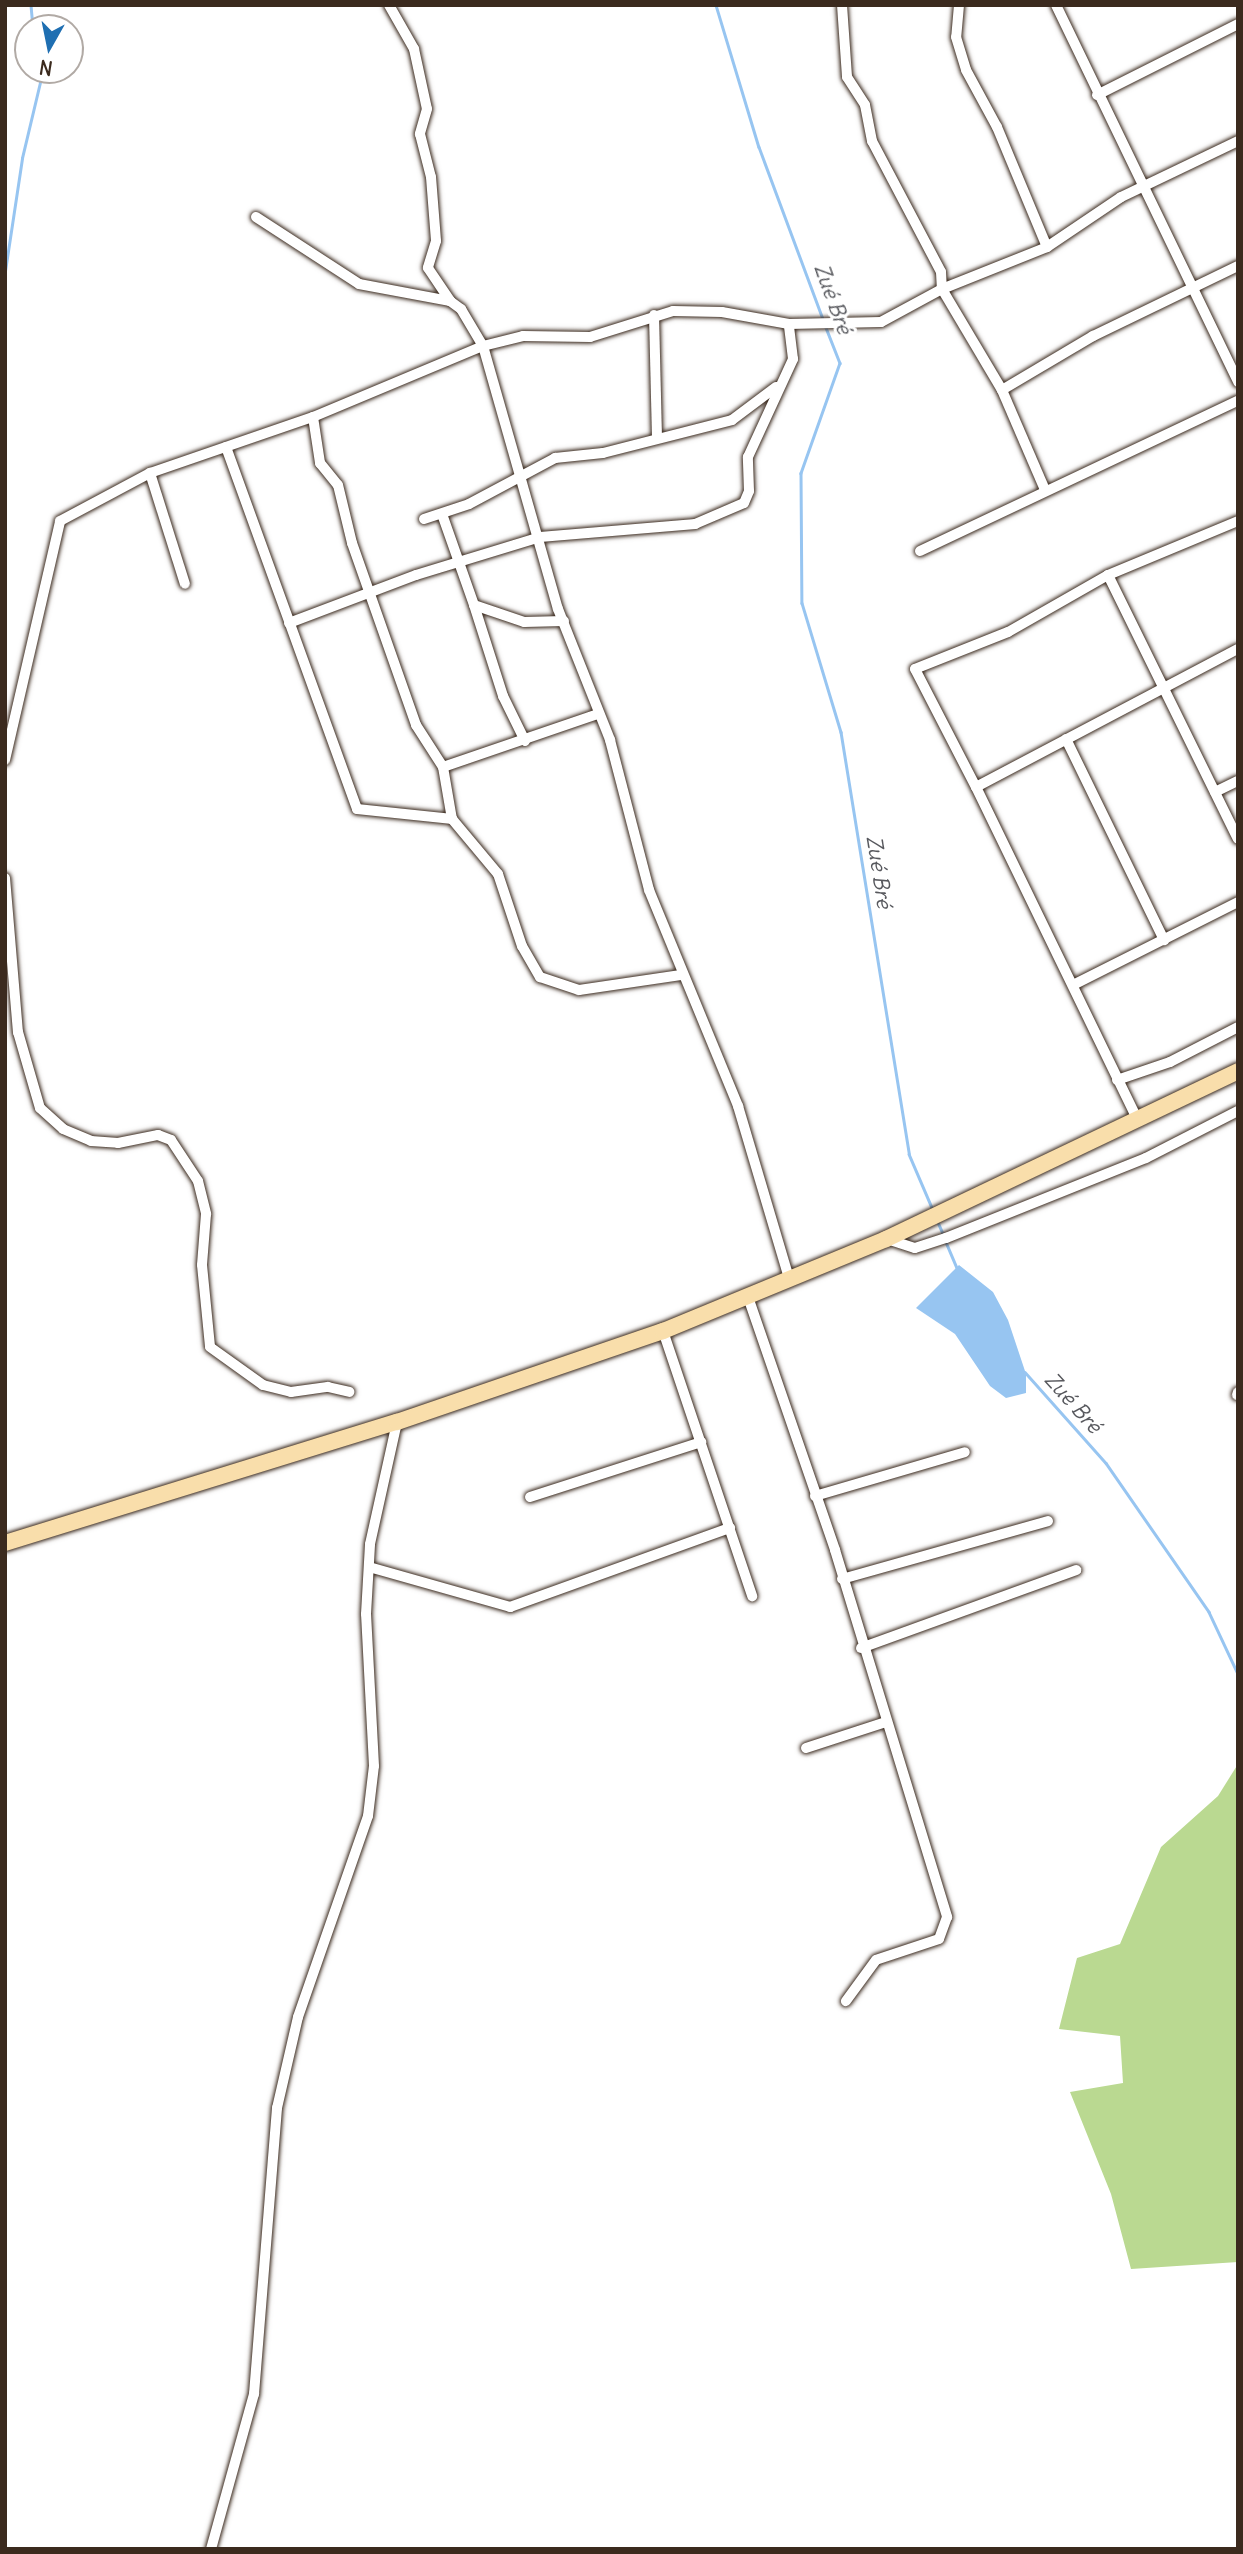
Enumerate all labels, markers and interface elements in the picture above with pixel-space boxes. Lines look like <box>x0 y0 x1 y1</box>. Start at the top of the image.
north arrow <box>14 14 84 84</box>
text: N <box>38 55 54 81</box>
water label: Zué Bré <box>809 260 857 338</box>
water label: Zué Bré <box>861 834 897 910</box>
water label: Zué Bré <box>1039 1367 1107 1439</box>

